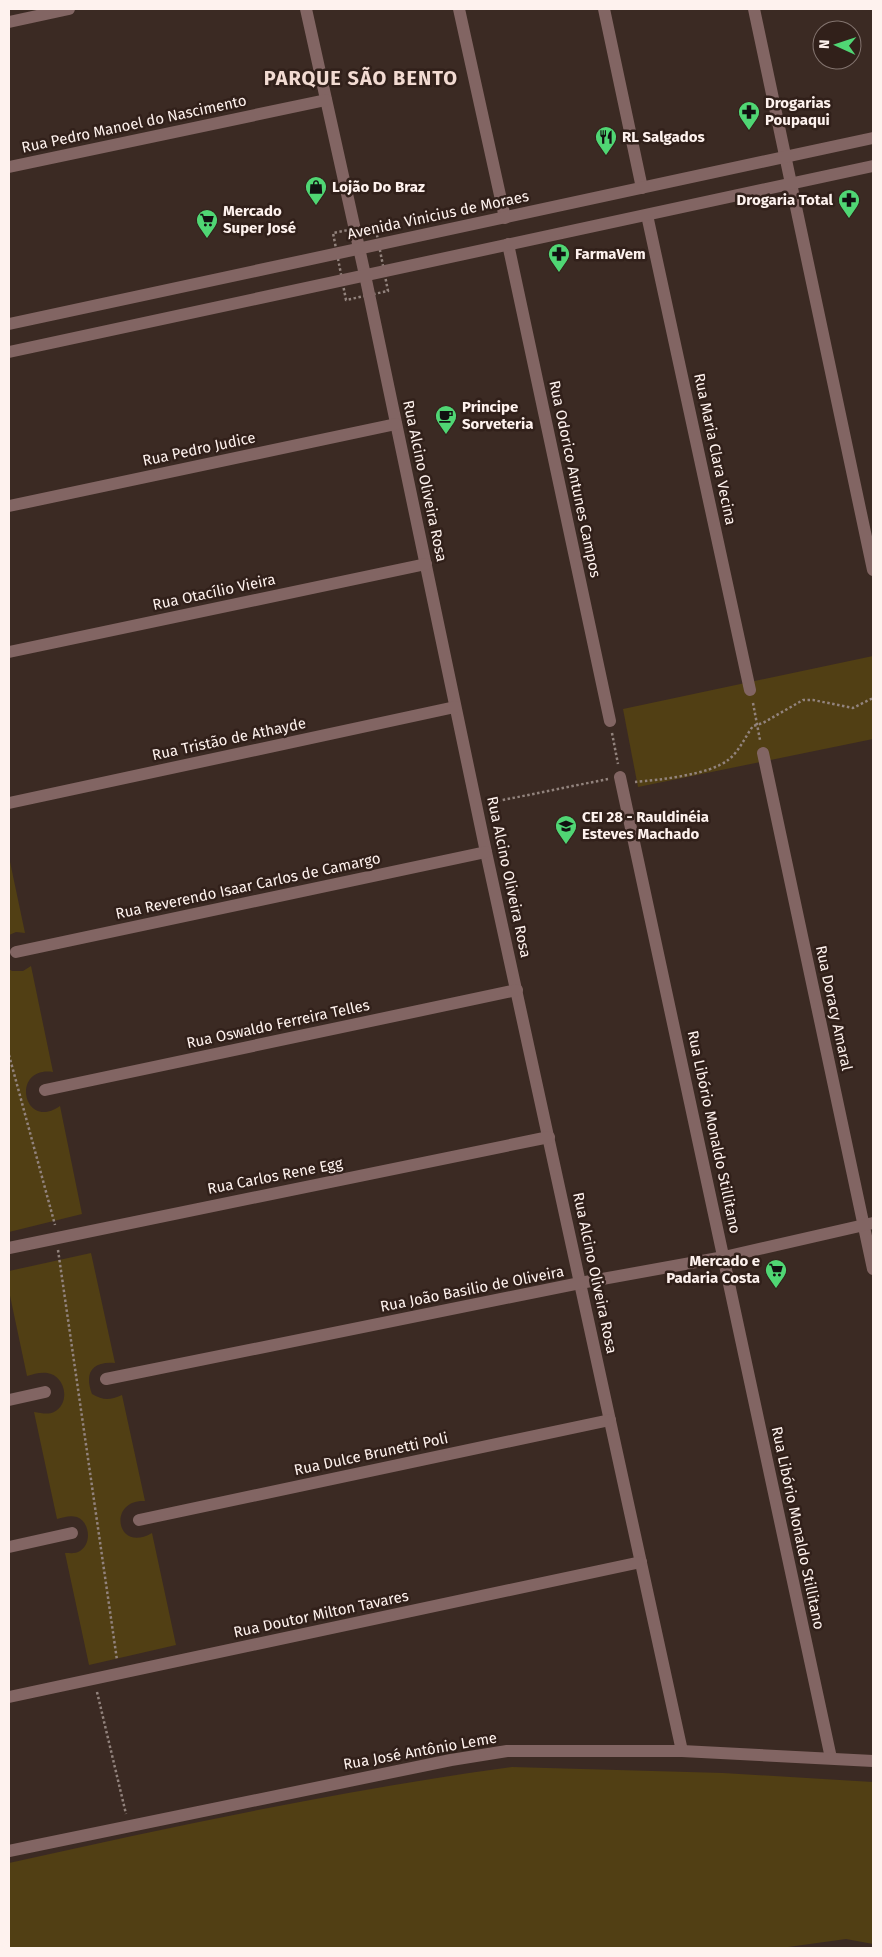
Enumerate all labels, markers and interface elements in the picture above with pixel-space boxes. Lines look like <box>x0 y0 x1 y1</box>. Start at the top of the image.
north arrow <box>812 20 862 70</box>
text: N <box>816 39 833 49</box>
district label: PARQUE SÃO BENTO <box>264 66 458 90</box>
street label: Rua Pedro Manoel do Nascimento <box>20 91 248 157</box>
place label: Drogarias Poupaqui <box>765 94 831 129</box>
pharmacy icon: Drogarias Poupaqui <box>737 100 761 131</box>
restaurant icon: RL Salgados <box>594 125 618 156</box>
place label: RL Salgados <box>622 128 705 146</box>
shop icon: Lojão Do Braz <box>304 175 328 206</box>
place label: Lojão Do Braz <box>332 178 425 196</box>
street label: Avenida Vinicius de Moraes <box>346 187 530 243</box>
pharmacy icon: Drogaria Total <box>837 188 861 219</box>
place label: Drogaria Total <box>737 191 834 209</box>
place label: Mercado Super José <box>223 202 296 237</box>
supermarket icon: Mercado Super José <box>195 208 219 239</box>
pharmacy icon: FarmaVem <box>547 242 571 273</box>
place label: FarmaVem <box>575 245 646 263</box>
street label: Rua Maria Clara Vecina <box>690 372 740 526</box>
street label: Rua Odorico Antunes Campos <box>545 379 605 579</box>
place label: Principe Sorveteria <box>462 398 533 433</box>
street label: Rua Alcino Oliveira Rosa <box>399 399 451 563</box>
cafe icon: Principe Sorveteria <box>434 404 458 435</box>
street label: Rua Pedro Judice <box>141 428 257 470</box>
street label: Rua Otacílio Vieira <box>151 570 277 614</box>
street label: Rua Tristão de Athayde <box>150 714 308 764</box>
street label: Rua Alcino Oliveira Rosa <box>483 795 535 959</box>
place label: CEI 28 - Rauldinéia Esteves Machado <box>582 808 709 843</box>
school or university icon: CEI 28 - Rauldinéia Esteves Machado <box>554 814 578 845</box>
street label: Rua Reverendo Isaar Carlos de Camargo <box>114 849 382 923</box>
street label: Rua Doracy Amaral <box>812 944 856 1073</box>
street label: Rua Oswaldo Ferreira Telles <box>185 996 371 1052</box>
street label: Rua Libório Monaldo Stillitano <box>684 1029 744 1235</box>
street label: Rua Carlos Rene Egg <box>206 1154 344 1198</box>
street label: Rua Alcino Oliveira Rosa <box>569 1191 621 1355</box>
place label: Mercado e Padaria Costa <box>666 1252 760 1287</box>
supermarket icon: Mercado e Padaria Costa <box>764 1258 788 1289</box>
street label: Rua João Basilio de Oliveira <box>378 1262 566 1316</box>
street label: Rua Libório Monaldo Stillitano <box>768 1425 828 1631</box>
street label: Rua Dulce Brunetti Poli <box>292 1429 450 1479</box>
street label: Rua Doutor Milton Tavares <box>232 1587 410 1641</box>
street label: Rua José Antônio Leme <box>342 1729 498 1773</box>

